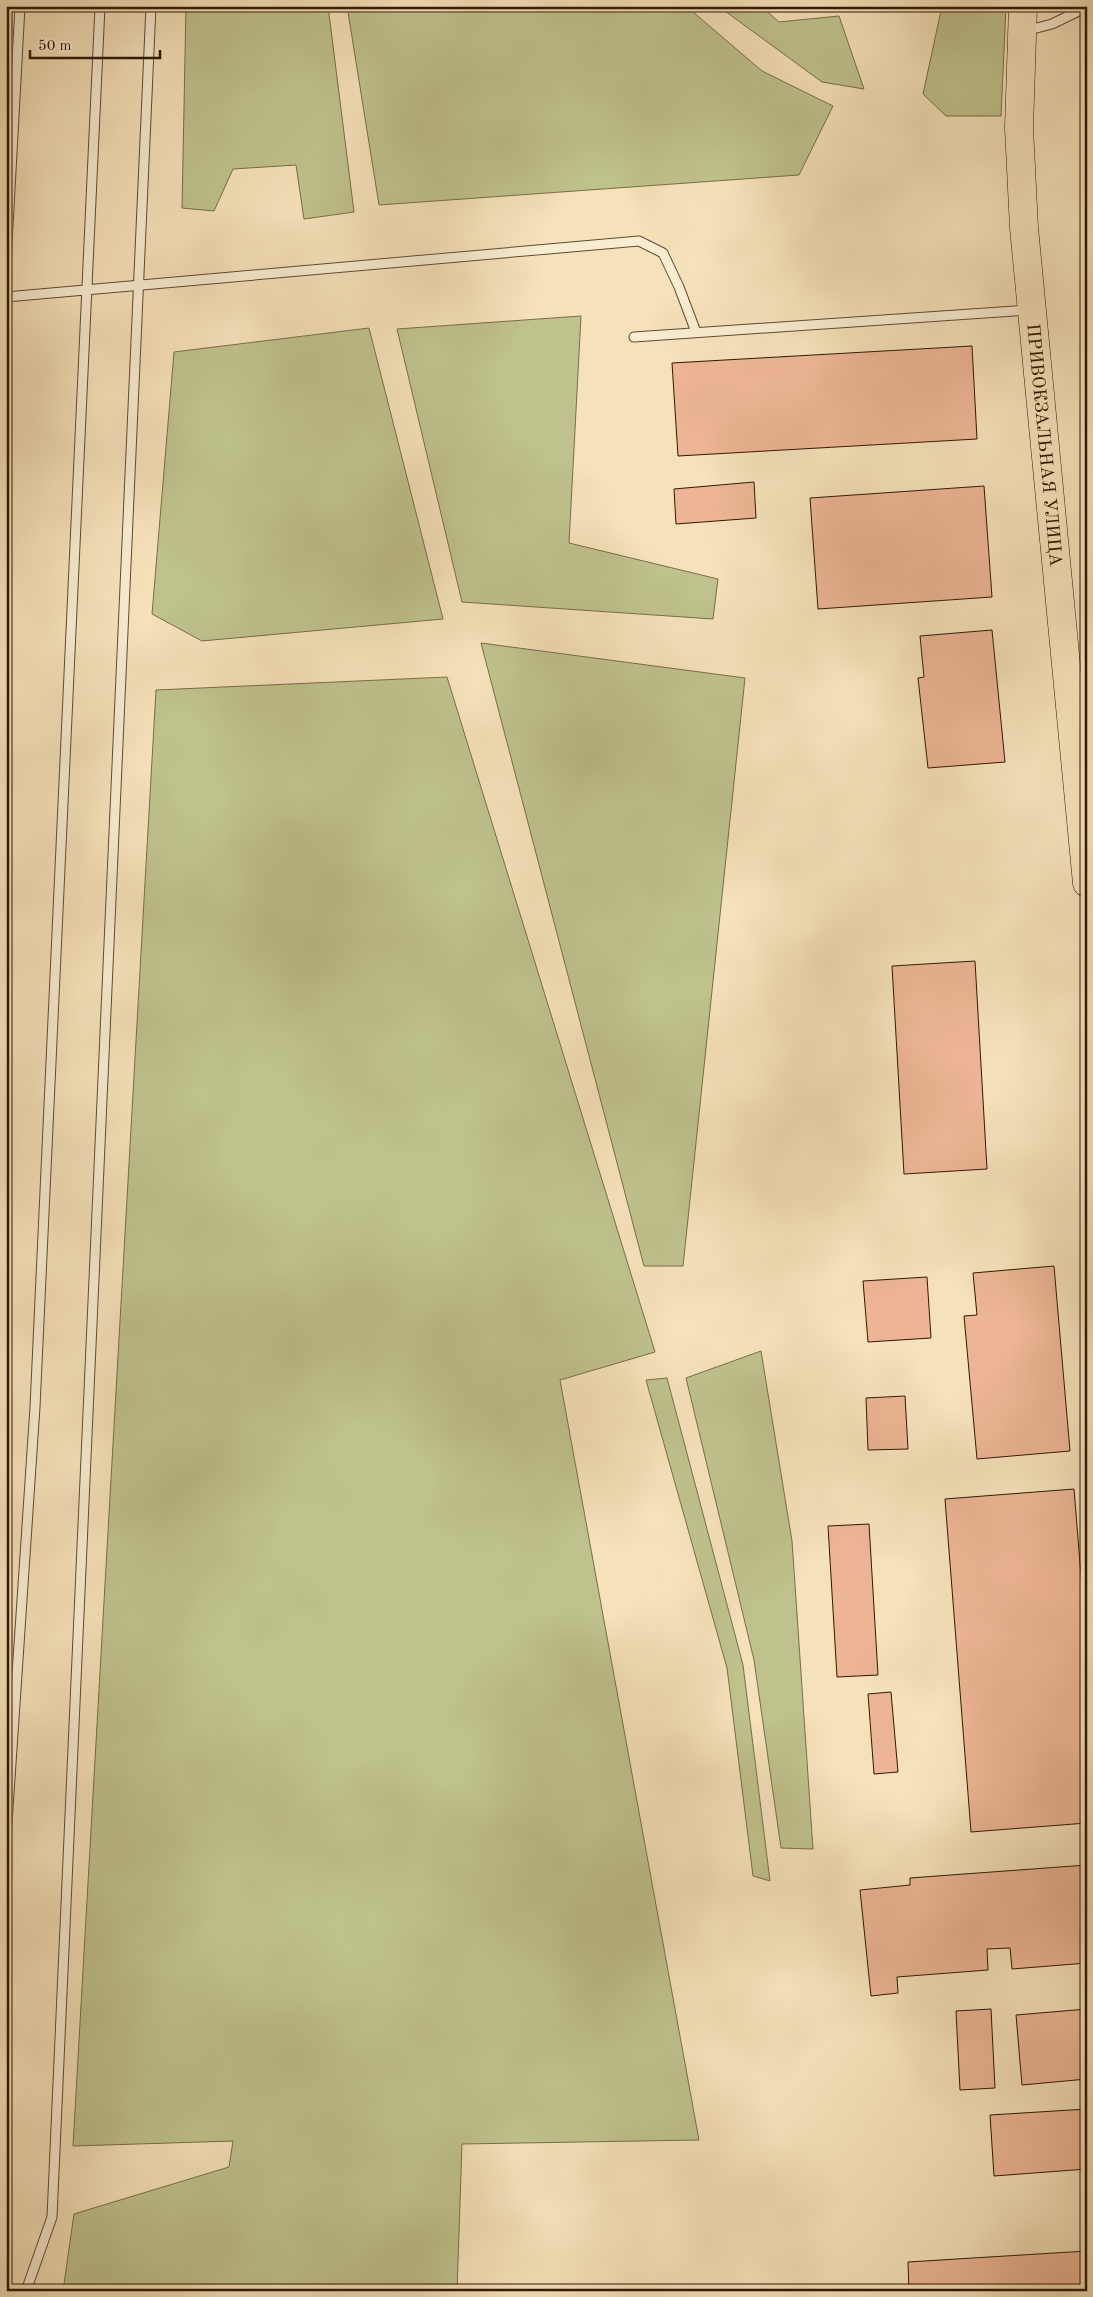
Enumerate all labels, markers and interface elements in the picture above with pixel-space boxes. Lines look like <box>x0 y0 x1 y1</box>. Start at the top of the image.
scale bar <box>30 28 160 60</box>
text: 50 m <box>38 39 72 54</box>
street label: ПРИВОКЗАЛЬНАЯ УЛИЦА <box>1023 323 1065 567</box>

